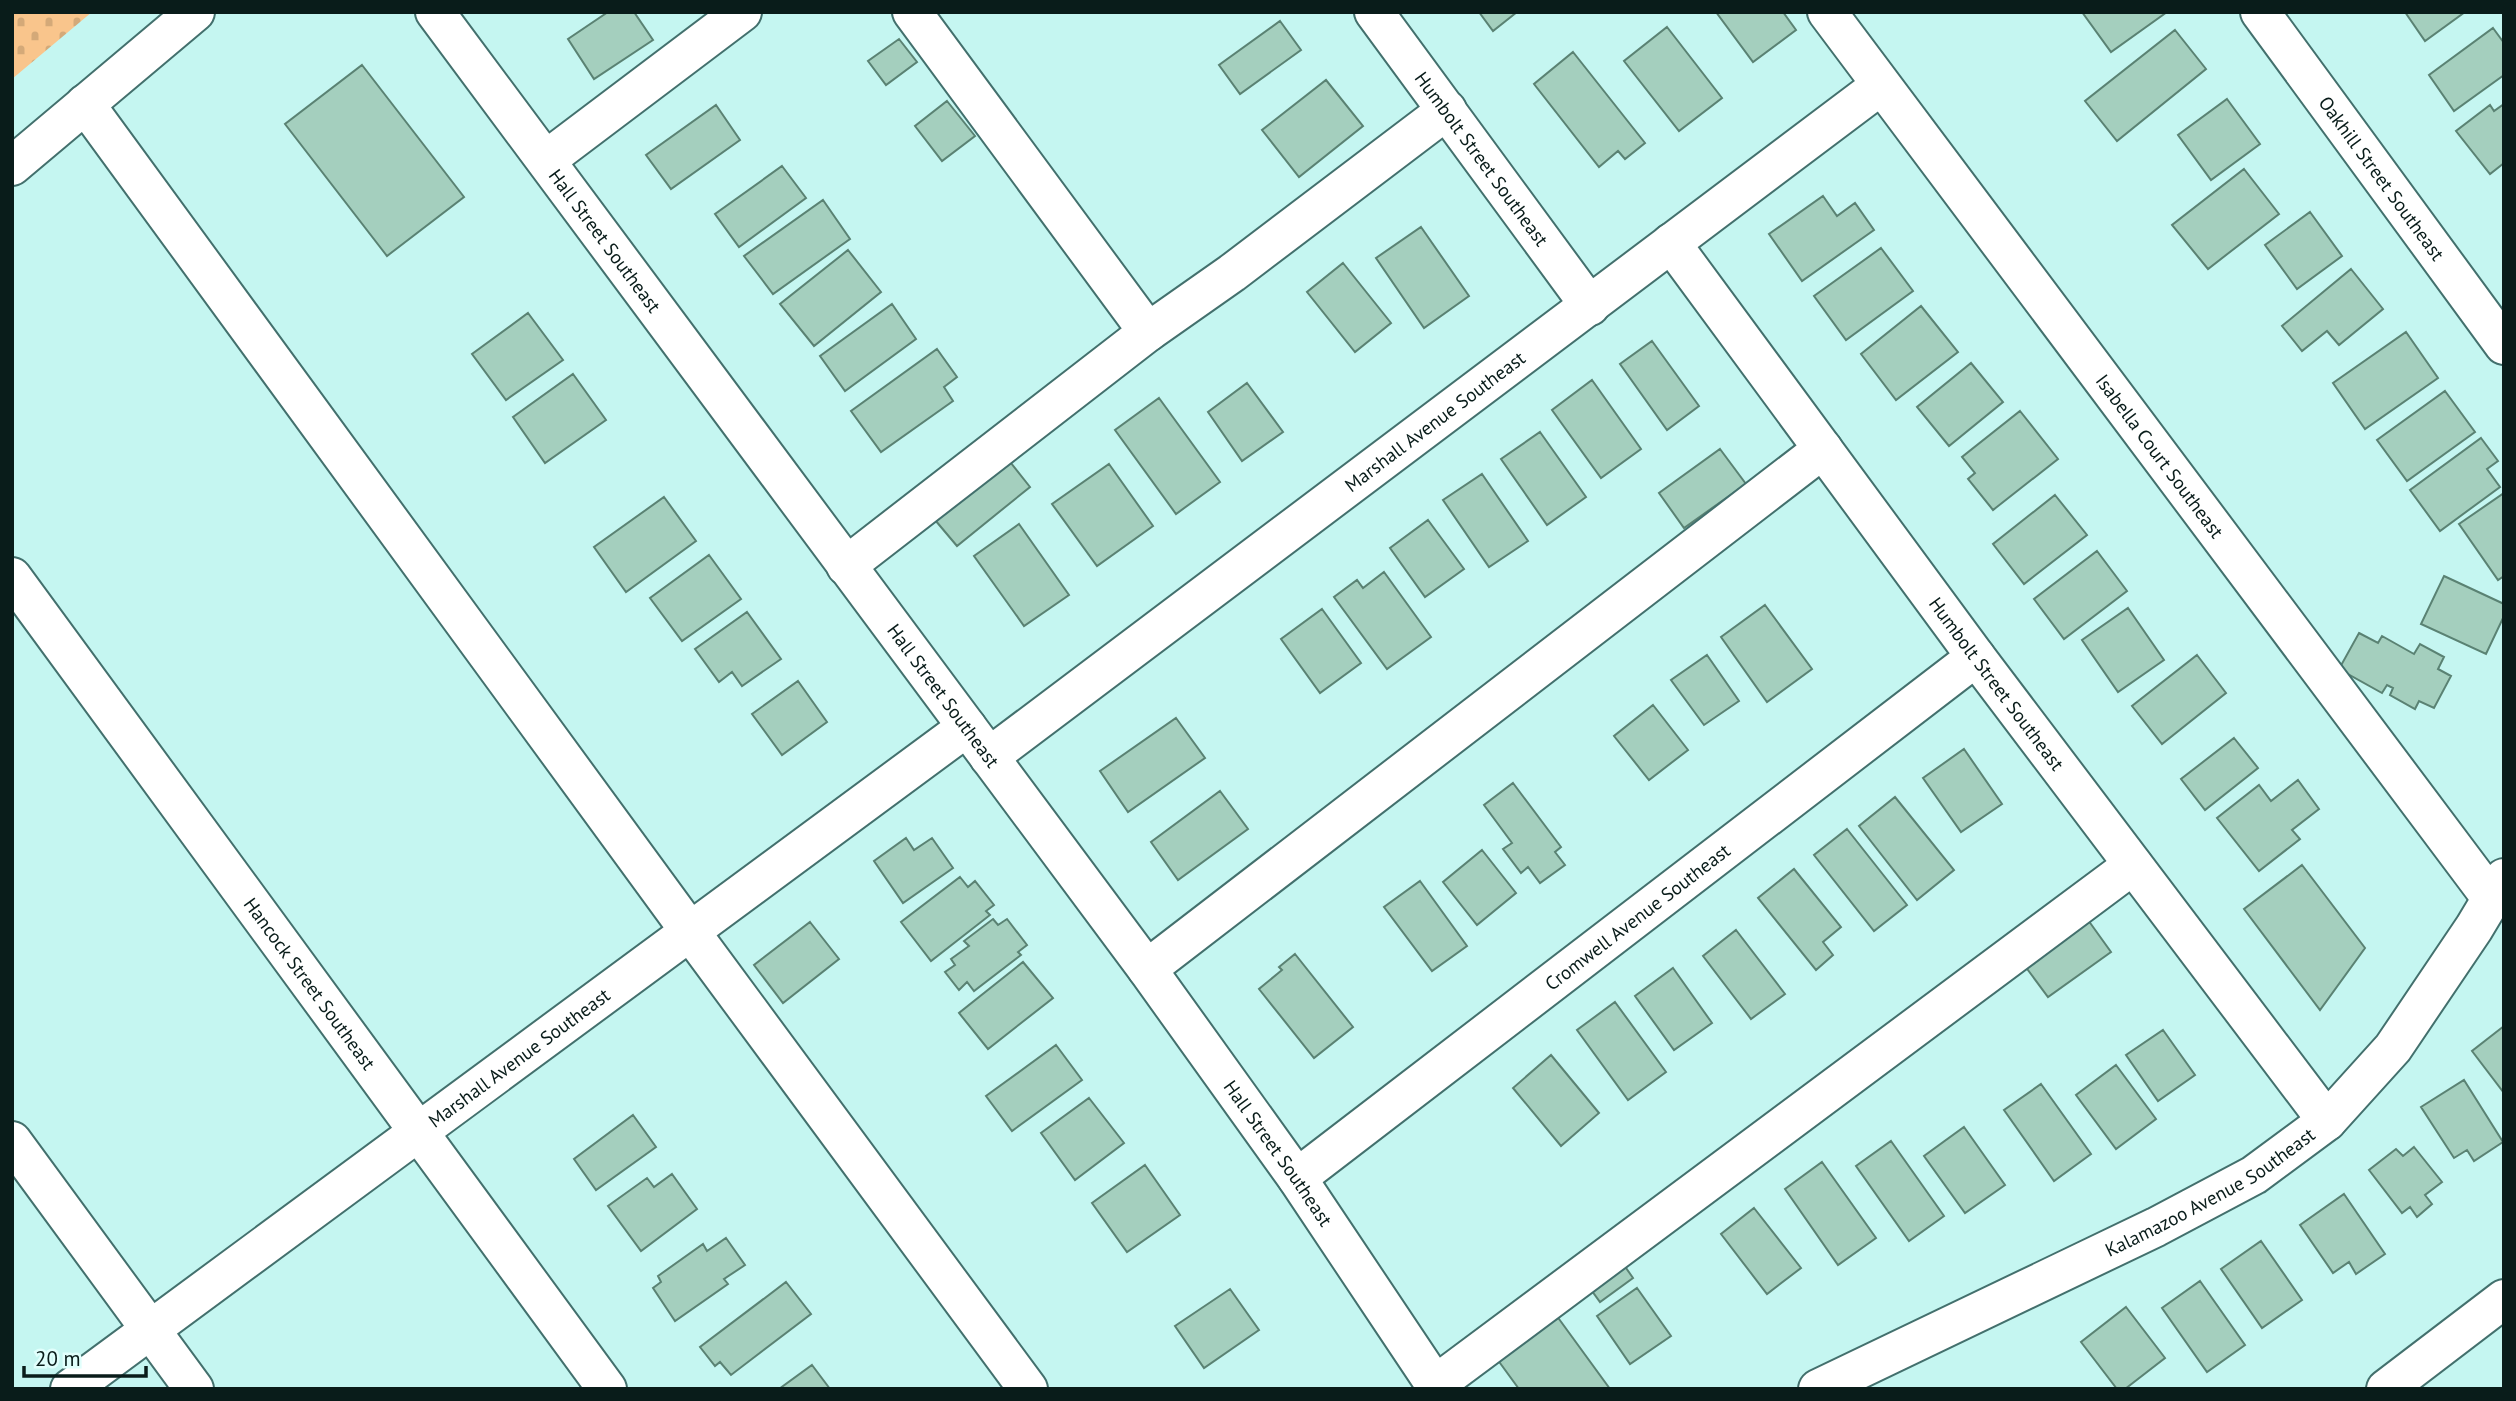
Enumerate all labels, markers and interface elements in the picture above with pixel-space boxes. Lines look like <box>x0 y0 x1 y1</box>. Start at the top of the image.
street label: Humbolt Street Southeast <box>1410 67 1554 251</box>
street label: Oakhill Street Southeast <box>2314 91 2450 265</box>
street label: Hall Street Southeast <box>544 164 667 318</box>
street label: Marshall Avenue Southeast <box>1340 345 1530 497</box>
street label: Isabella Court Southeast <box>2091 369 2229 543</box>
street label: Humbolt Street Southeast <box>1924 592 2070 776</box>
street label: Hall Street Southeast <box>882 619 1005 773</box>
street label: Cromwell Avenue Southeast <box>1540 838 1735 995</box>
street label: Hancock Street Southeast <box>239 893 381 1075</box>
street label: Marshall Avenue Southeast <box>423 982 615 1133</box>
street label: Hall Street Southeast <box>1219 1075 1338 1231</box>
street label: Kalamazoo Avenue Southeast <box>2101 1122 2320 1262</box>
scale bar <box>24 1334 147 1378</box>
text: 20 m <box>35 1345 81 1372</box>

